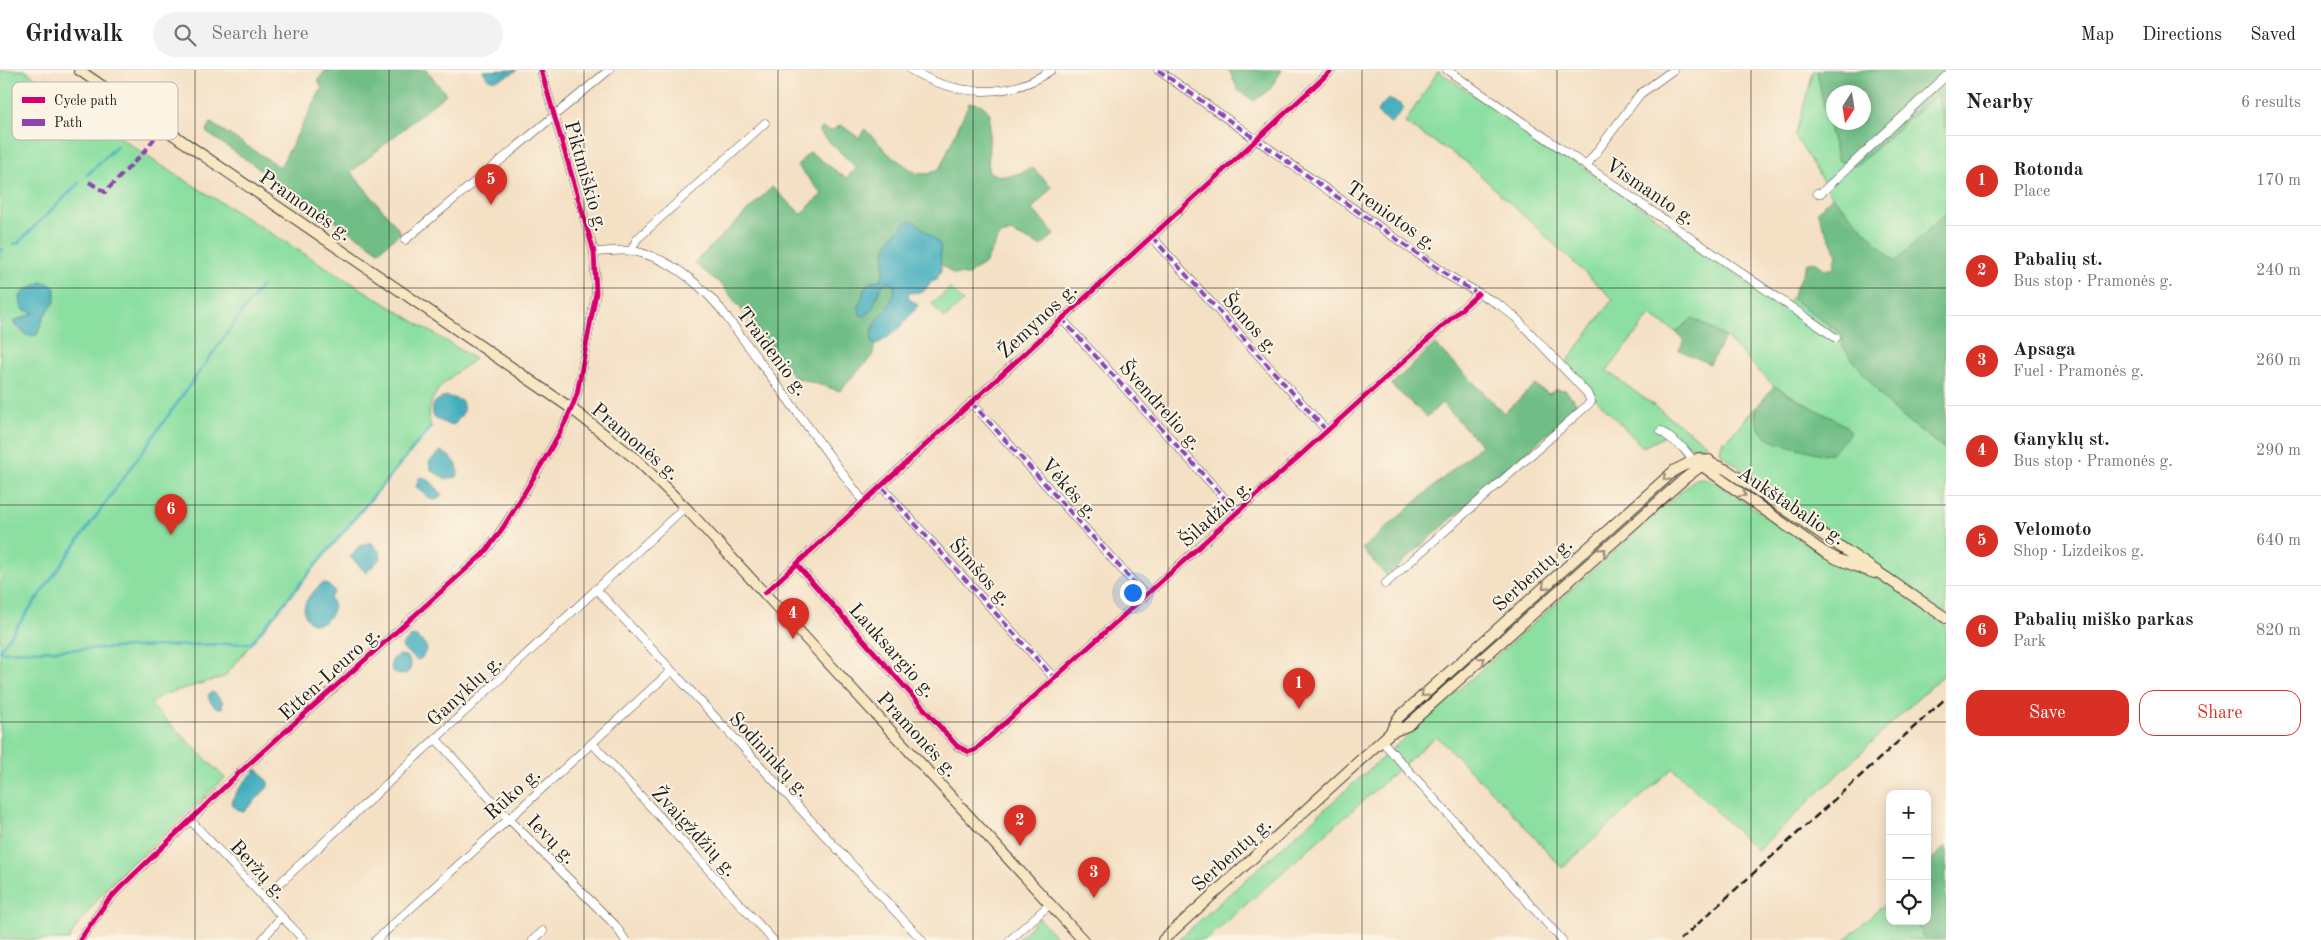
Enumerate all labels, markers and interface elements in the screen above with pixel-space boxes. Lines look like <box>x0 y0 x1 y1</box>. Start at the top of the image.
search box <box>153 12 503 57</box>
icon: search <box>171 21 199 49</box>
text: Gridwalk <box>25 23 123 47</box>
text: Search here <box>211 25 309 44</box>
text: Map <box>2081 26 2114 44</box>
text: Directions <box>2142 26 2222 44</box>
text: Saved <box>2250 26 2296 44</box>
legend <box>12 82 178 140</box>
north arrow <box>1826 85 1871 130</box>
text: Nearby <box>1966 92 2034 113</box>
text: Cycle path <box>54 94 117 108</box>
text: 6 results <box>2241 95 2301 111</box>
text: Path <box>54 116 83 130</box>
street label: Piktmiškio g. <box>560 119 610 234</box>
street label: Vismanto g. <box>1601 155 1699 230</box>
text: Rotonda <box>2013 161 2083 180</box>
pin: 5 <box>475 164 507 205</box>
street label: Pramonės g. <box>255 167 355 246</box>
text: 1 <box>1977 173 1987 189</box>
text: 170 m <box>2256 173 2301 189</box>
street label: Treniotos g. <box>1342 178 1440 255</box>
text: Place <box>2013 184 2050 200</box>
text: Pabalių st. <box>2013 251 2103 270</box>
text: 2 <box>1977 263 1987 279</box>
text: 240 m <box>2256 263 2301 279</box>
text: Bus stop · Pramonės g. <box>2013 274 2173 290</box>
street label: Žemynos g. <box>993 278 1082 363</box>
street label: Šonos g. <box>1217 288 1285 358</box>
street label: Traidenio g. <box>732 304 811 400</box>
text: Apsaga <box>2013 341 2076 360</box>
text: 3 <box>1977 353 1987 369</box>
text: 260 m <box>2256 353 2301 369</box>
street label: Švendrelio g. <box>1114 355 1208 455</box>
text: Fuel · Pramonės g. <box>2013 364 2144 380</box>
street label: Pramonės g. <box>587 400 683 485</box>
text: Ganyklų st. <box>2013 431 2110 450</box>
text: 4 <box>1977 443 1987 459</box>
text: 290 m <box>2256 443 2301 459</box>
text: Bus stop · Pramonės g. <box>2013 454 2173 470</box>
street label: Vėkės g. <box>1036 455 1101 524</box>
street label: Aukštabalio g. <box>1734 463 1848 550</box>
one-way arrow <box>1663 472 1672 481</box>
street label: Šiladžio g. <box>1174 474 1256 552</box>
one-way arrow <box>1737 488 1747 497</box>
pin: 6 <box>155 494 187 535</box>
text: Velomoto <box>2013 521 2092 540</box>
street label: Šimšos g. <box>944 533 1018 611</box>
text: 5 <box>1977 533 1987 549</box>
text: 640 m <box>2256 533 2301 549</box>
street label: Serbentų g. <box>1490 535 1577 616</box>
text: Shop · Lizdeikos g. <box>2013 544 2144 560</box>
one-way arrow <box>1598 548 1607 557</box>
your location <box>1120 580 1146 606</box>
one-way arrow <box>1542 580 1551 589</box>
pin: 4 <box>777 598 809 639</box>
street label: Lauksargio g. <box>844 600 939 702</box>
text: Pabalių miško parkas <box>2013 611 2193 630</box>
text: 6 <box>1977 623 1987 639</box>
text: 820 m <box>2256 623 2301 639</box>
street label: Etten-Leuro g. <box>276 624 385 725</box>
text: Park <box>2013 634 2046 650</box>
street label: Ganyklų g. <box>424 652 507 731</box>
one-way arrow <box>1476 656 1485 665</box>
pin: 1 <box>1283 668 1315 709</box>
one-way arrow <box>1420 688 1429 697</box>
street label: Pramonės g. <box>872 689 961 782</box>
button: Save <box>1966 690 2129 736</box>
button: Share <box>2139 690 2301 736</box>
street label: Sodininkų g. <box>724 709 813 802</box>
street label: Rūko g. <box>482 765 545 824</box>
street label: Žvaigždžių g. <box>647 781 742 881</box>
map controls <box>1886 790 1931 925</box>
button: + <box>1886 790 1931 835</box>
pin: 2 <box>1004 805 1036 846</box>
street label: Ievų g. <box>522 812 579 869</box>
street label: Serbentų g. <box>1189 815 1276 896</box>
button: − <box>1886 835 1931 880</box>
street label: Beržų g. <box>225 837 290 904</box>
pin: 3 <box>1078 857 1110 898</box>
button: locate <box>1886 880 1931 925</box>

